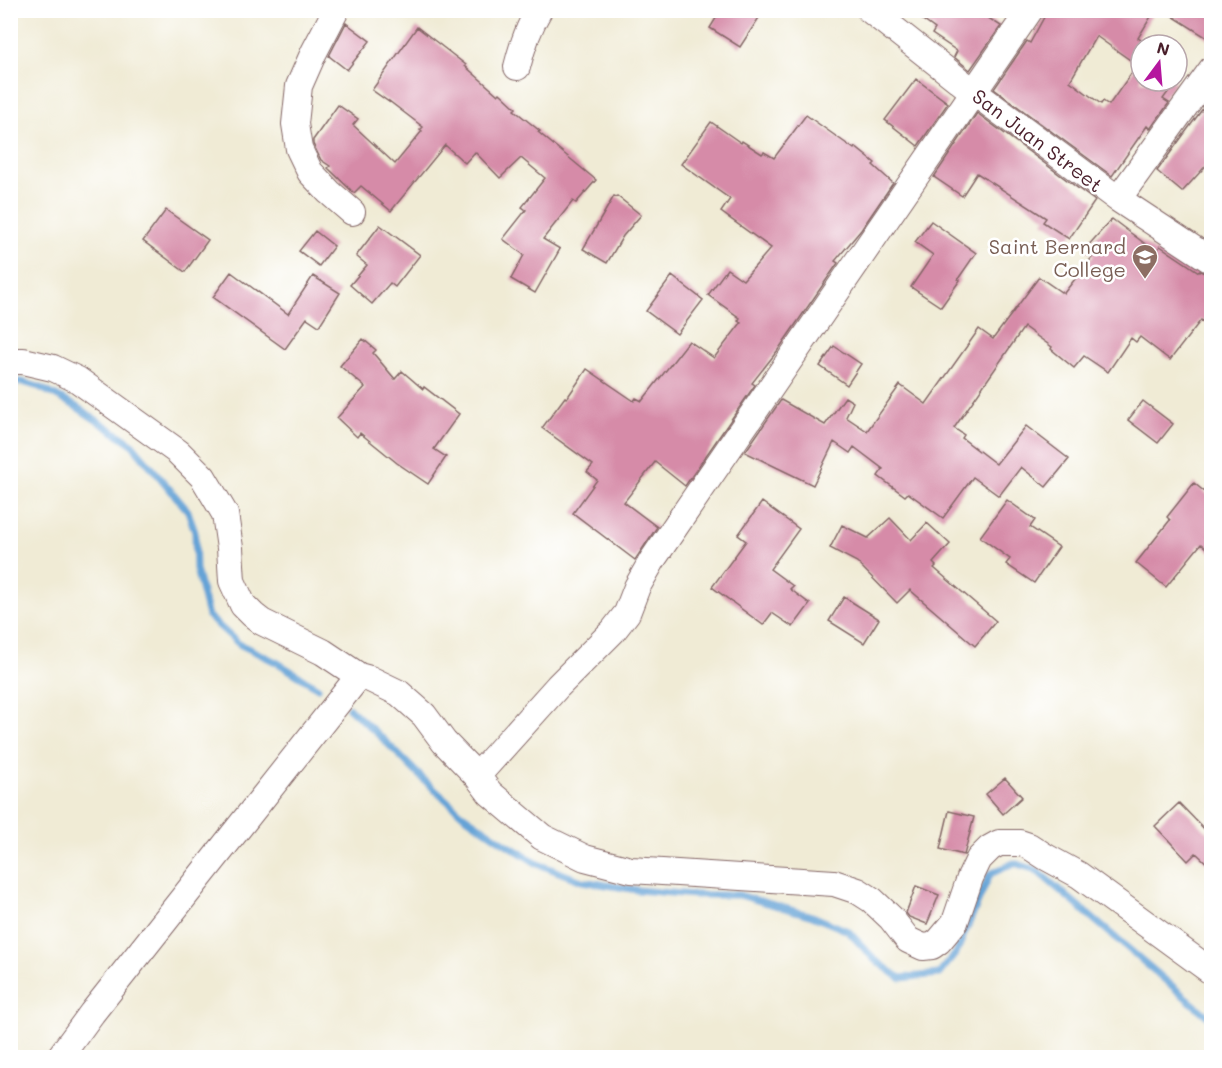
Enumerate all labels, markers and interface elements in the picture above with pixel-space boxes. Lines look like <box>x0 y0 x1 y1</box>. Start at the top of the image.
north arrow <box>1129 33 1189 93</box>
text: N <box>1155 36 1172 60</box>
street label: San Juan Street <box>968 82 1108 198</box>
place label: Saint Bernard College <box>989 233 1126 282</box>
school or university icon: Saint Bernard College <box>1130 242 1160 280</box>

